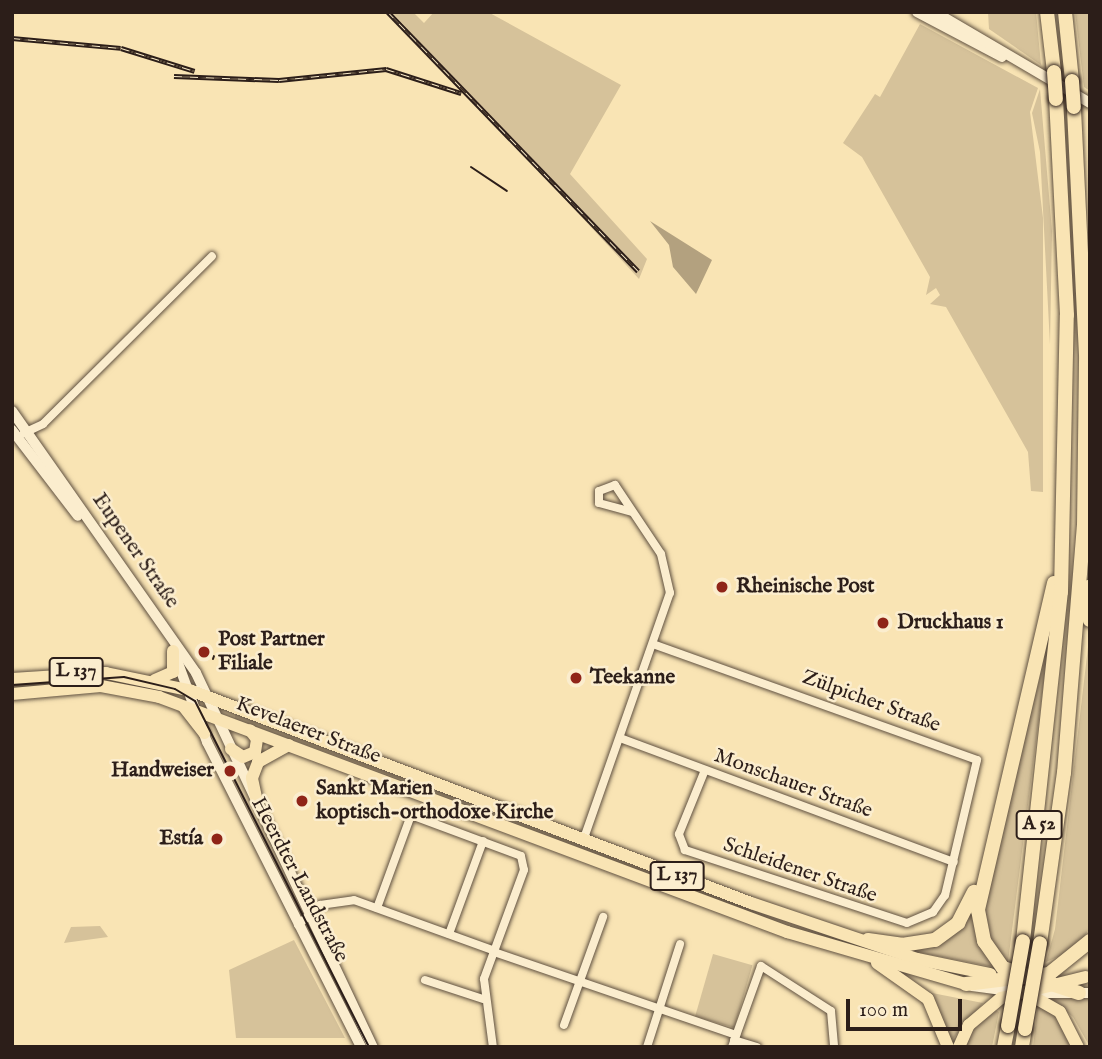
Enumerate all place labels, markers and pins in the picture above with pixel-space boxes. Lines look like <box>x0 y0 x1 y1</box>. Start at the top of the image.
place label: Rheinische Post <box>736 574 874 600</box>
marker: Rheinische Post <box>714 579 730 595</box>
place label: Druckhaus 1 <box>897 610 1004 636</box>
marker: Druckhaus 1 <box>875 615 891 631</box>
place label: Post Partner Filiale <box>218 627 325 677</box>
marker: Post Partner Filiale <box>196 644 212 660</box>
place label: Teekanne <box>590 665 675 691</box>
marker: Teekanne <box>568 670 584 686</box>
place label: Handweiser <box>111 758 214 784</box>
marker: Handweiser <box>220 761 240 781</box>
place label: Sankt Marien koptisch-orthodoxe Kirche <box>316 776 553 826</box>
marker: Sankt Marien koptisch-orthodoxe Kirche <box>294 793 310 809</box>
place label: Estía <box>159 826 203 852</box>
marker: Estía <box>209 831 225 847</box>

